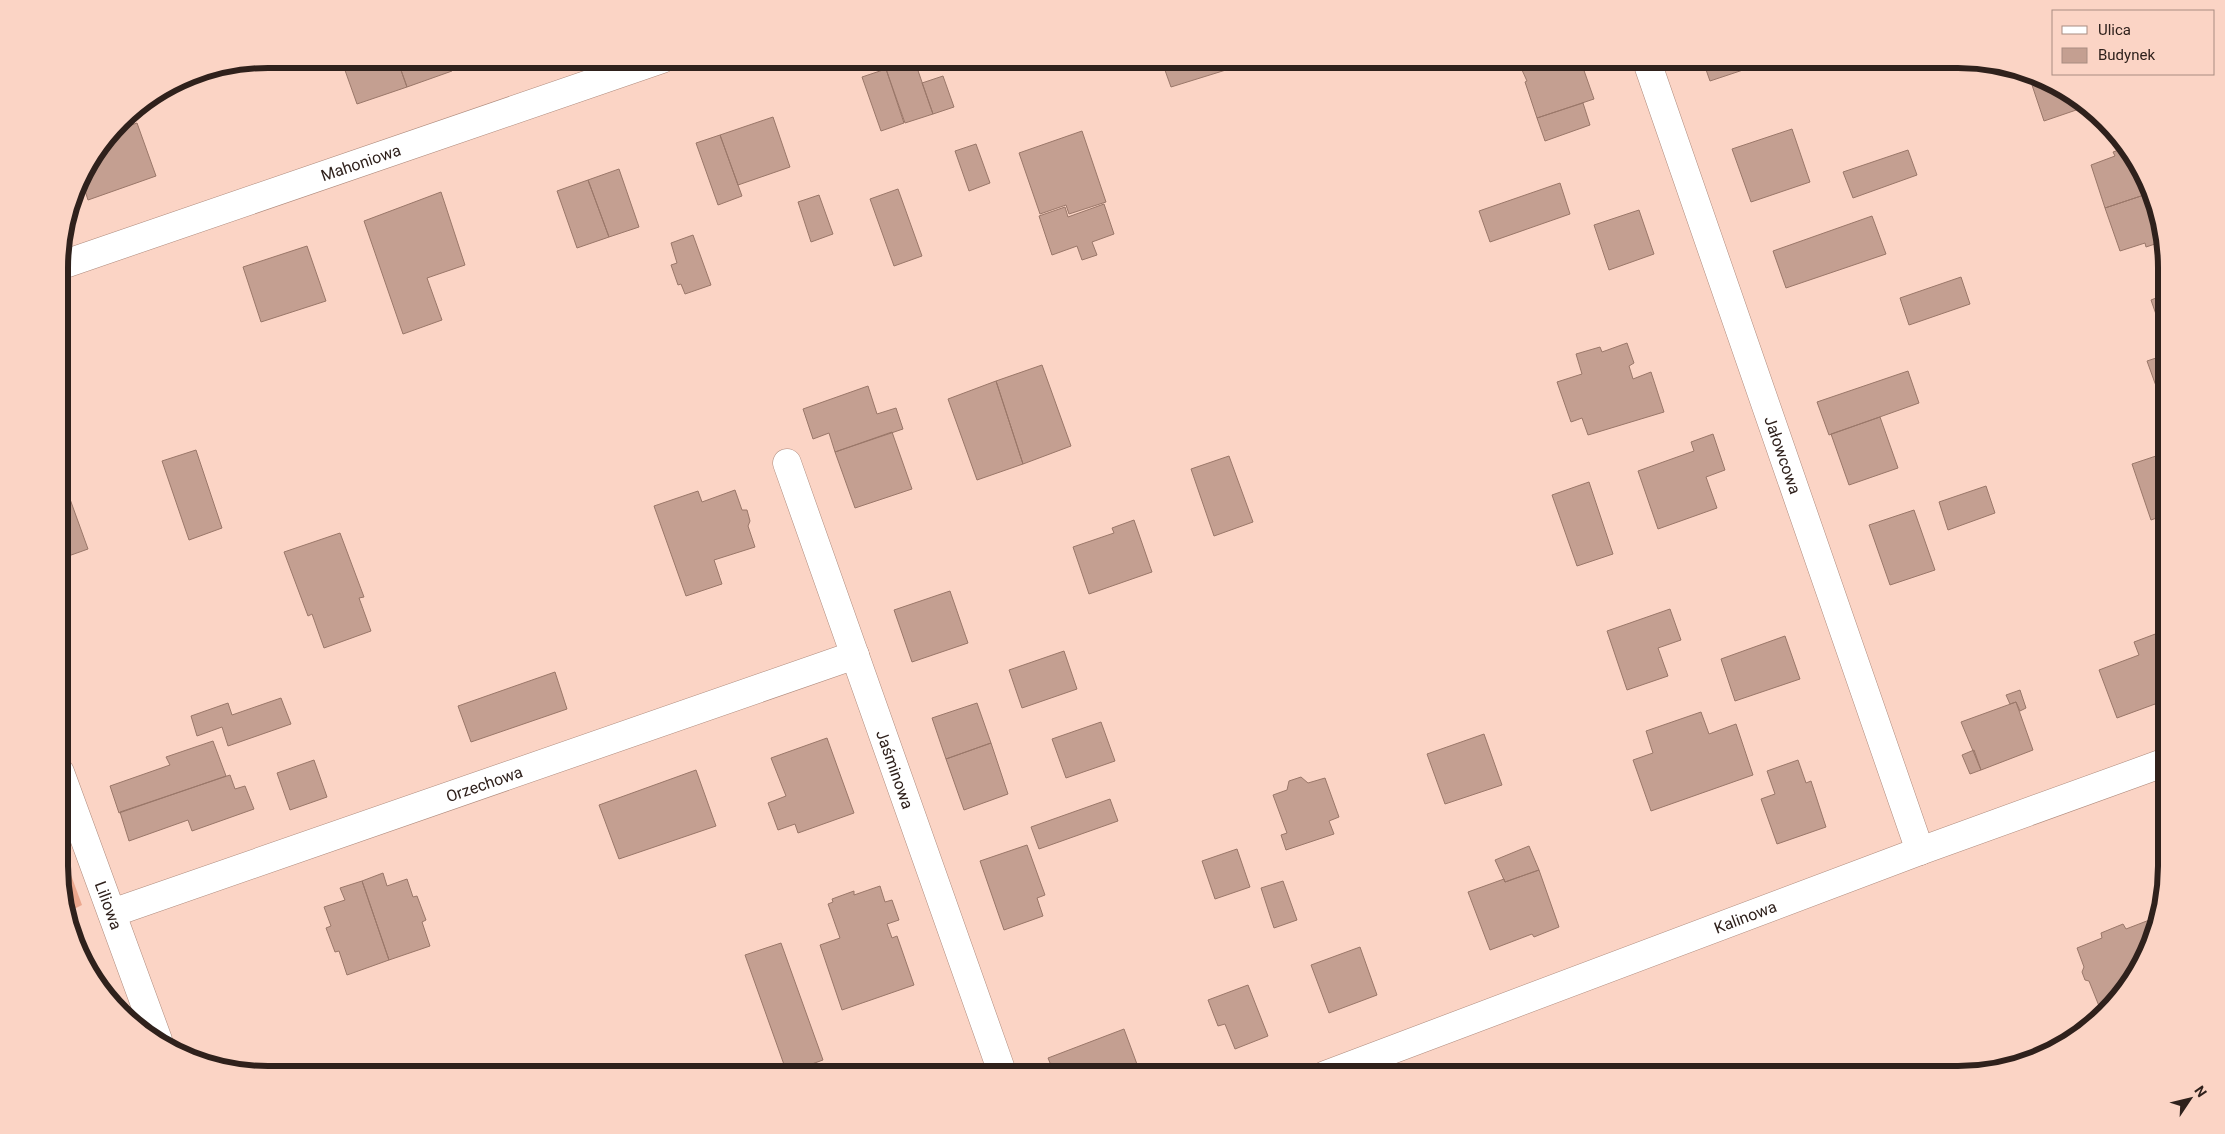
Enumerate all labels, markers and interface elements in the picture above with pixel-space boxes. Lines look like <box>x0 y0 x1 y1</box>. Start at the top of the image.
legend <box>2052 10 2215 75</box>
text: Ulica <box>2098 21 2131 39</box>
text: Budynek <box>2098 46 2155 64</box>
street label: Mahoniowa <box>318 140 403 185</box>
street label: Jałowcowa <box>1761 413 1805 496</box>
street label: Jaśminowa <box>872 727 918 811</box>
street label: Orzechowa <box>443 762 525 806</box>
street label: Liliowa <box>91 879 126 932</box>
street label: Kalinowa <box>1711 896 1779 937</box>
north arrow <box>2165 1074 2215 1124</box>
text: N <box>2191 1083 2210 1100</box>

